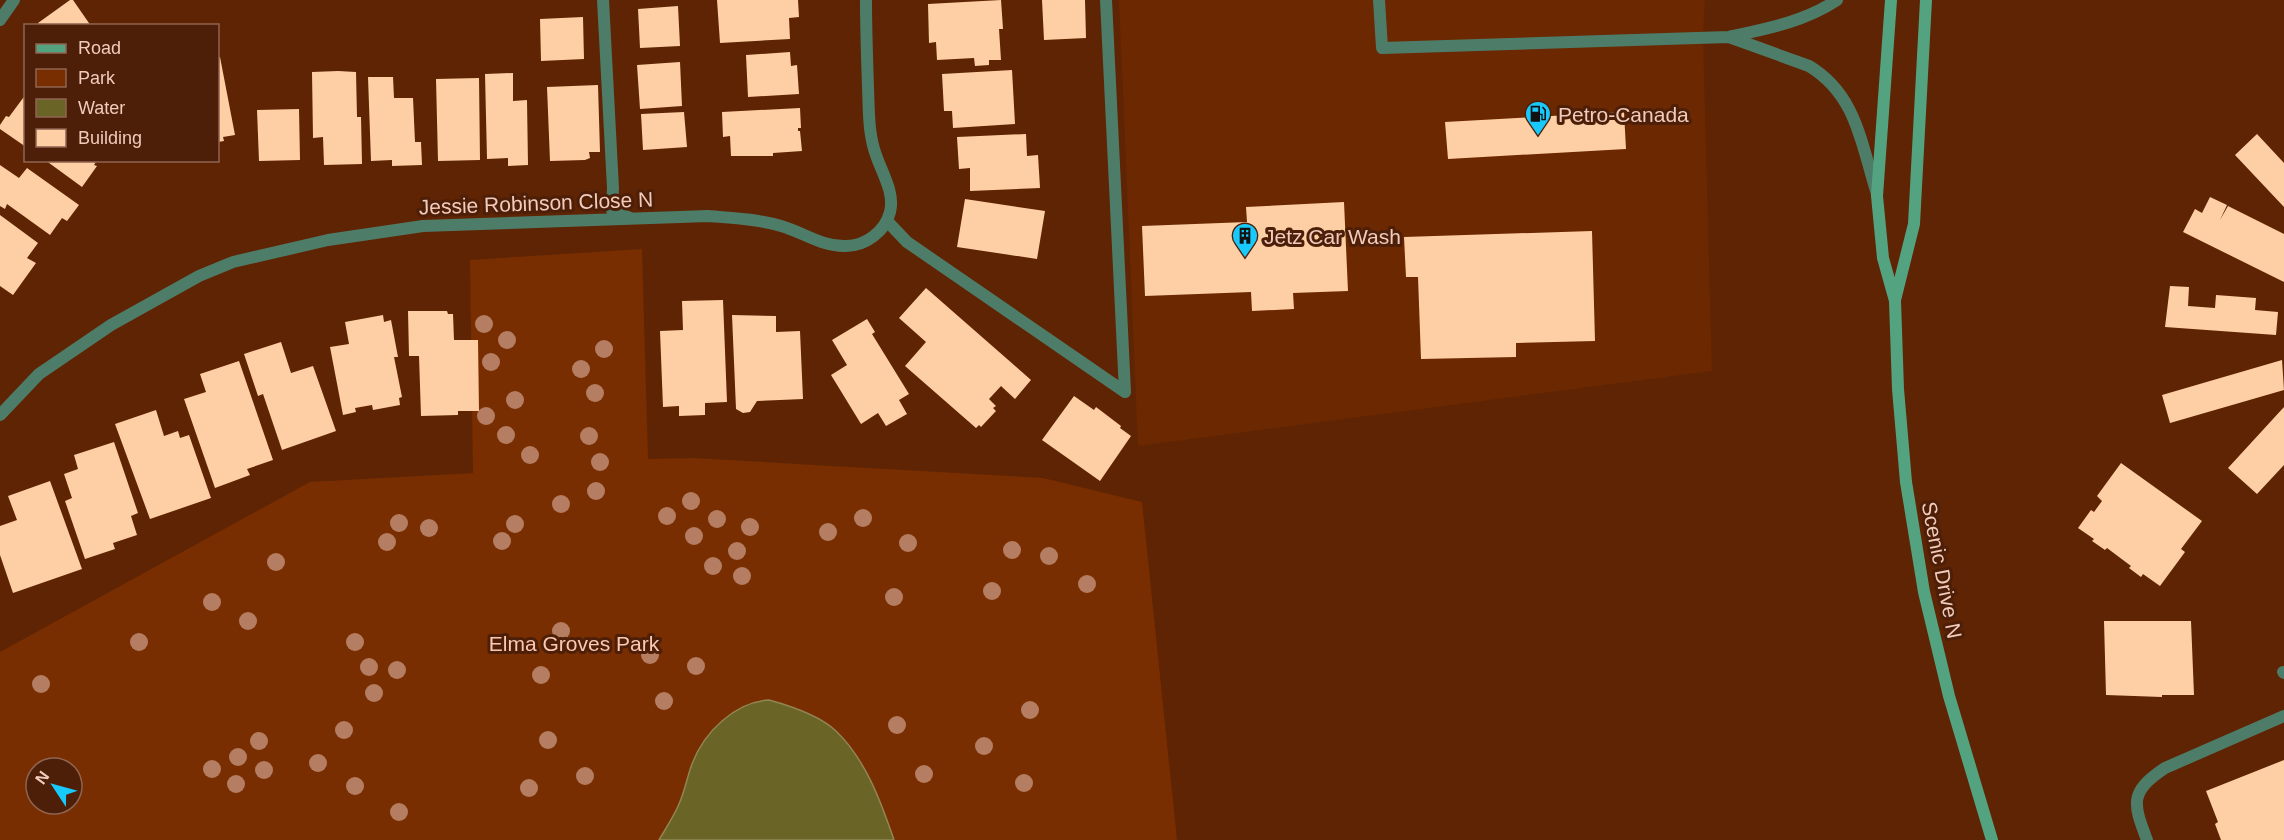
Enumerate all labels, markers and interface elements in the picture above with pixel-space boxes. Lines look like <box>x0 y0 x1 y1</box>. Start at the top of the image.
legend <box>24 24 219 162</box>
text: Road <box>78 38 121 58</box>
text: Park <box>78 68 116 88</box>
text: Water <box>78 98 125 118</box>
fuel station icon: Petro-Canada <box>1523 99 1553 137</box>
place label: Petro-Canada <box>1558 103 1689 126</box>
text: Building <box>78 128 142 148</box>
street label: Jessie Robinson Close N <box>418 187 654 219</box>
building icon: Jetz Car Wash <box>1230 221 1260 259</box>
place label: Jetz Car Wash <box>1264 225 1401 248</box>
street label: Scenic Drive N <box>1917 500 1967 640</box>
park label: Elma Groves Park <box>489 632 660 655</box>
north arrow <box>24 756 84 816</box>
text: N <box>32 768 53 787</box>

